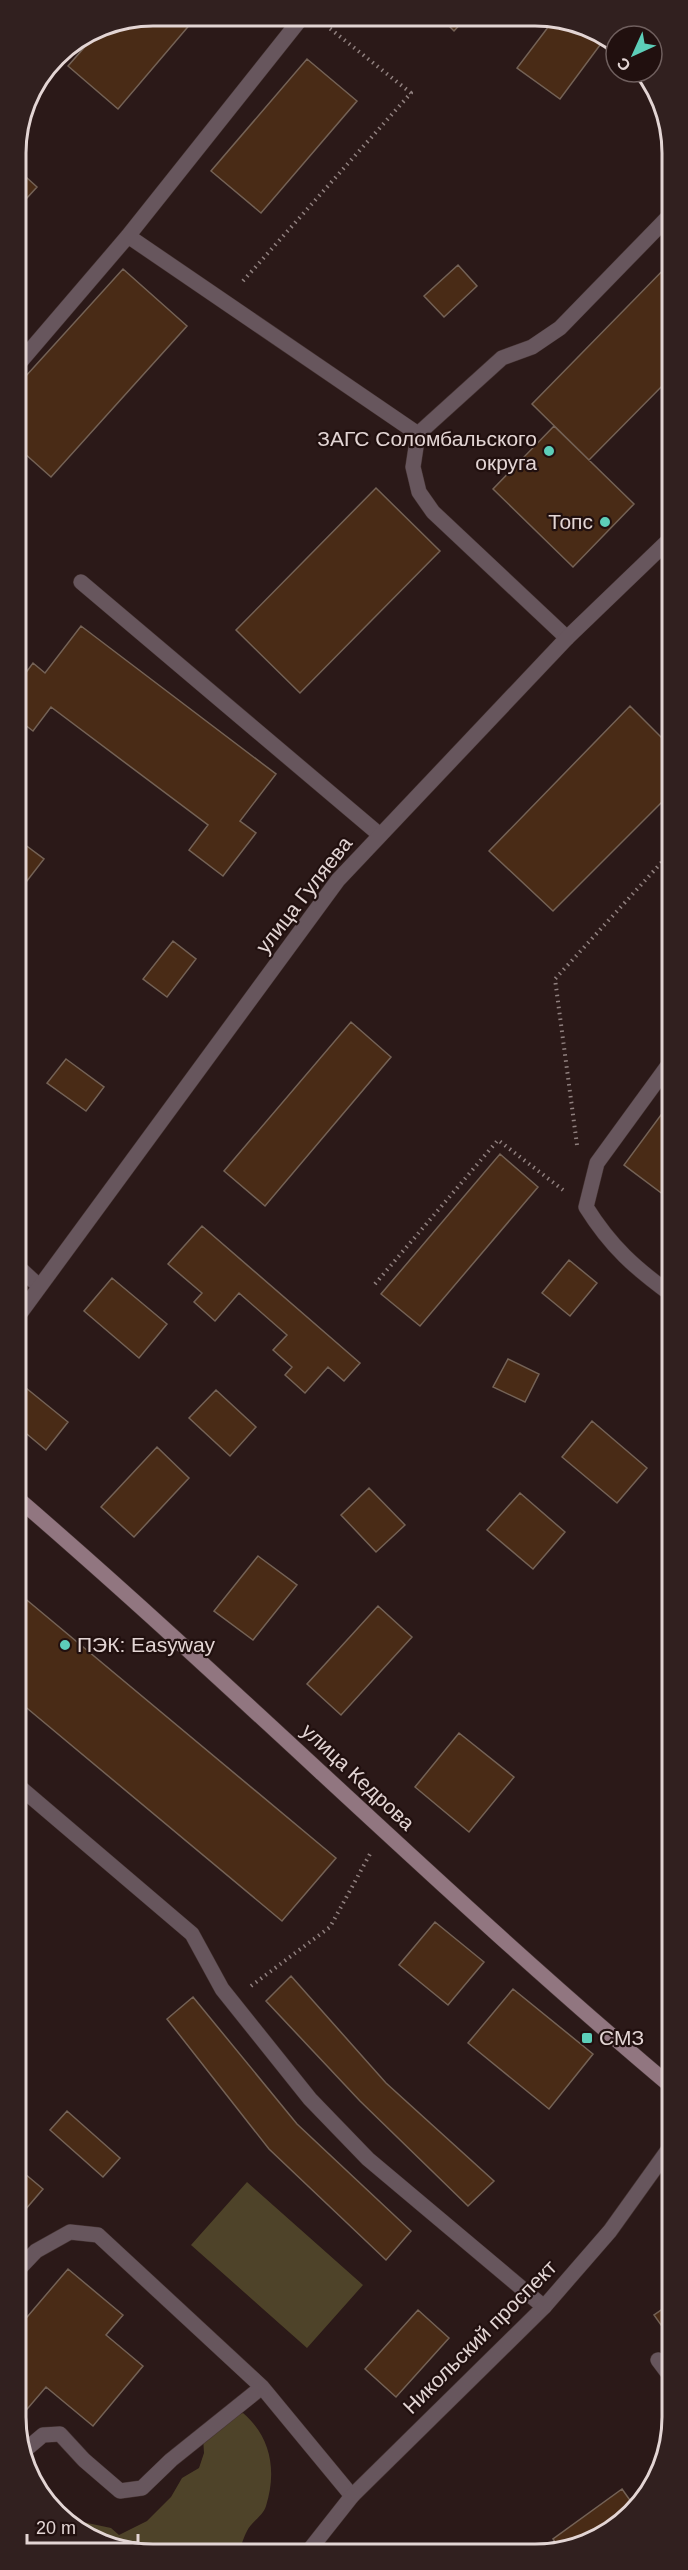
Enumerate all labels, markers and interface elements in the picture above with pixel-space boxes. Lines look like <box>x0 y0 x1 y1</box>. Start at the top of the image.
north arrow <box>604 24 664 84</box>
text: С <box>613 54 634 74</box>
place label: ЗАГС Соломбальского округа <box>317 427 537 474</box>
marker: ЗАГС Соломбальского округа <box>542 444 556 458</box>
place label: Топс <box>548 510 593 533</box>
marker: Топс <box>598 515 612 529</box>
street label: улица Гуляева <box>251 832 356 958</box>
place label: ПЭК: Easyway <box>77 1633 216 1656</box>
marker: ПЭК: Easyway <box>58 1638 72 1652</box>
street label: улица Кедрова <box>297 1719 420 1835</box>
place label: СМЗ <box>599 2026 644 2049</box>
marker: СМЗ <box>580 2031 594 2045</box>
street label: Никольский проспект <box>398 2255 561 2418</box>
scale bar <box>27 2507 138 2545</box>
text: 20 m <box>36 2518 76 2538</box>

